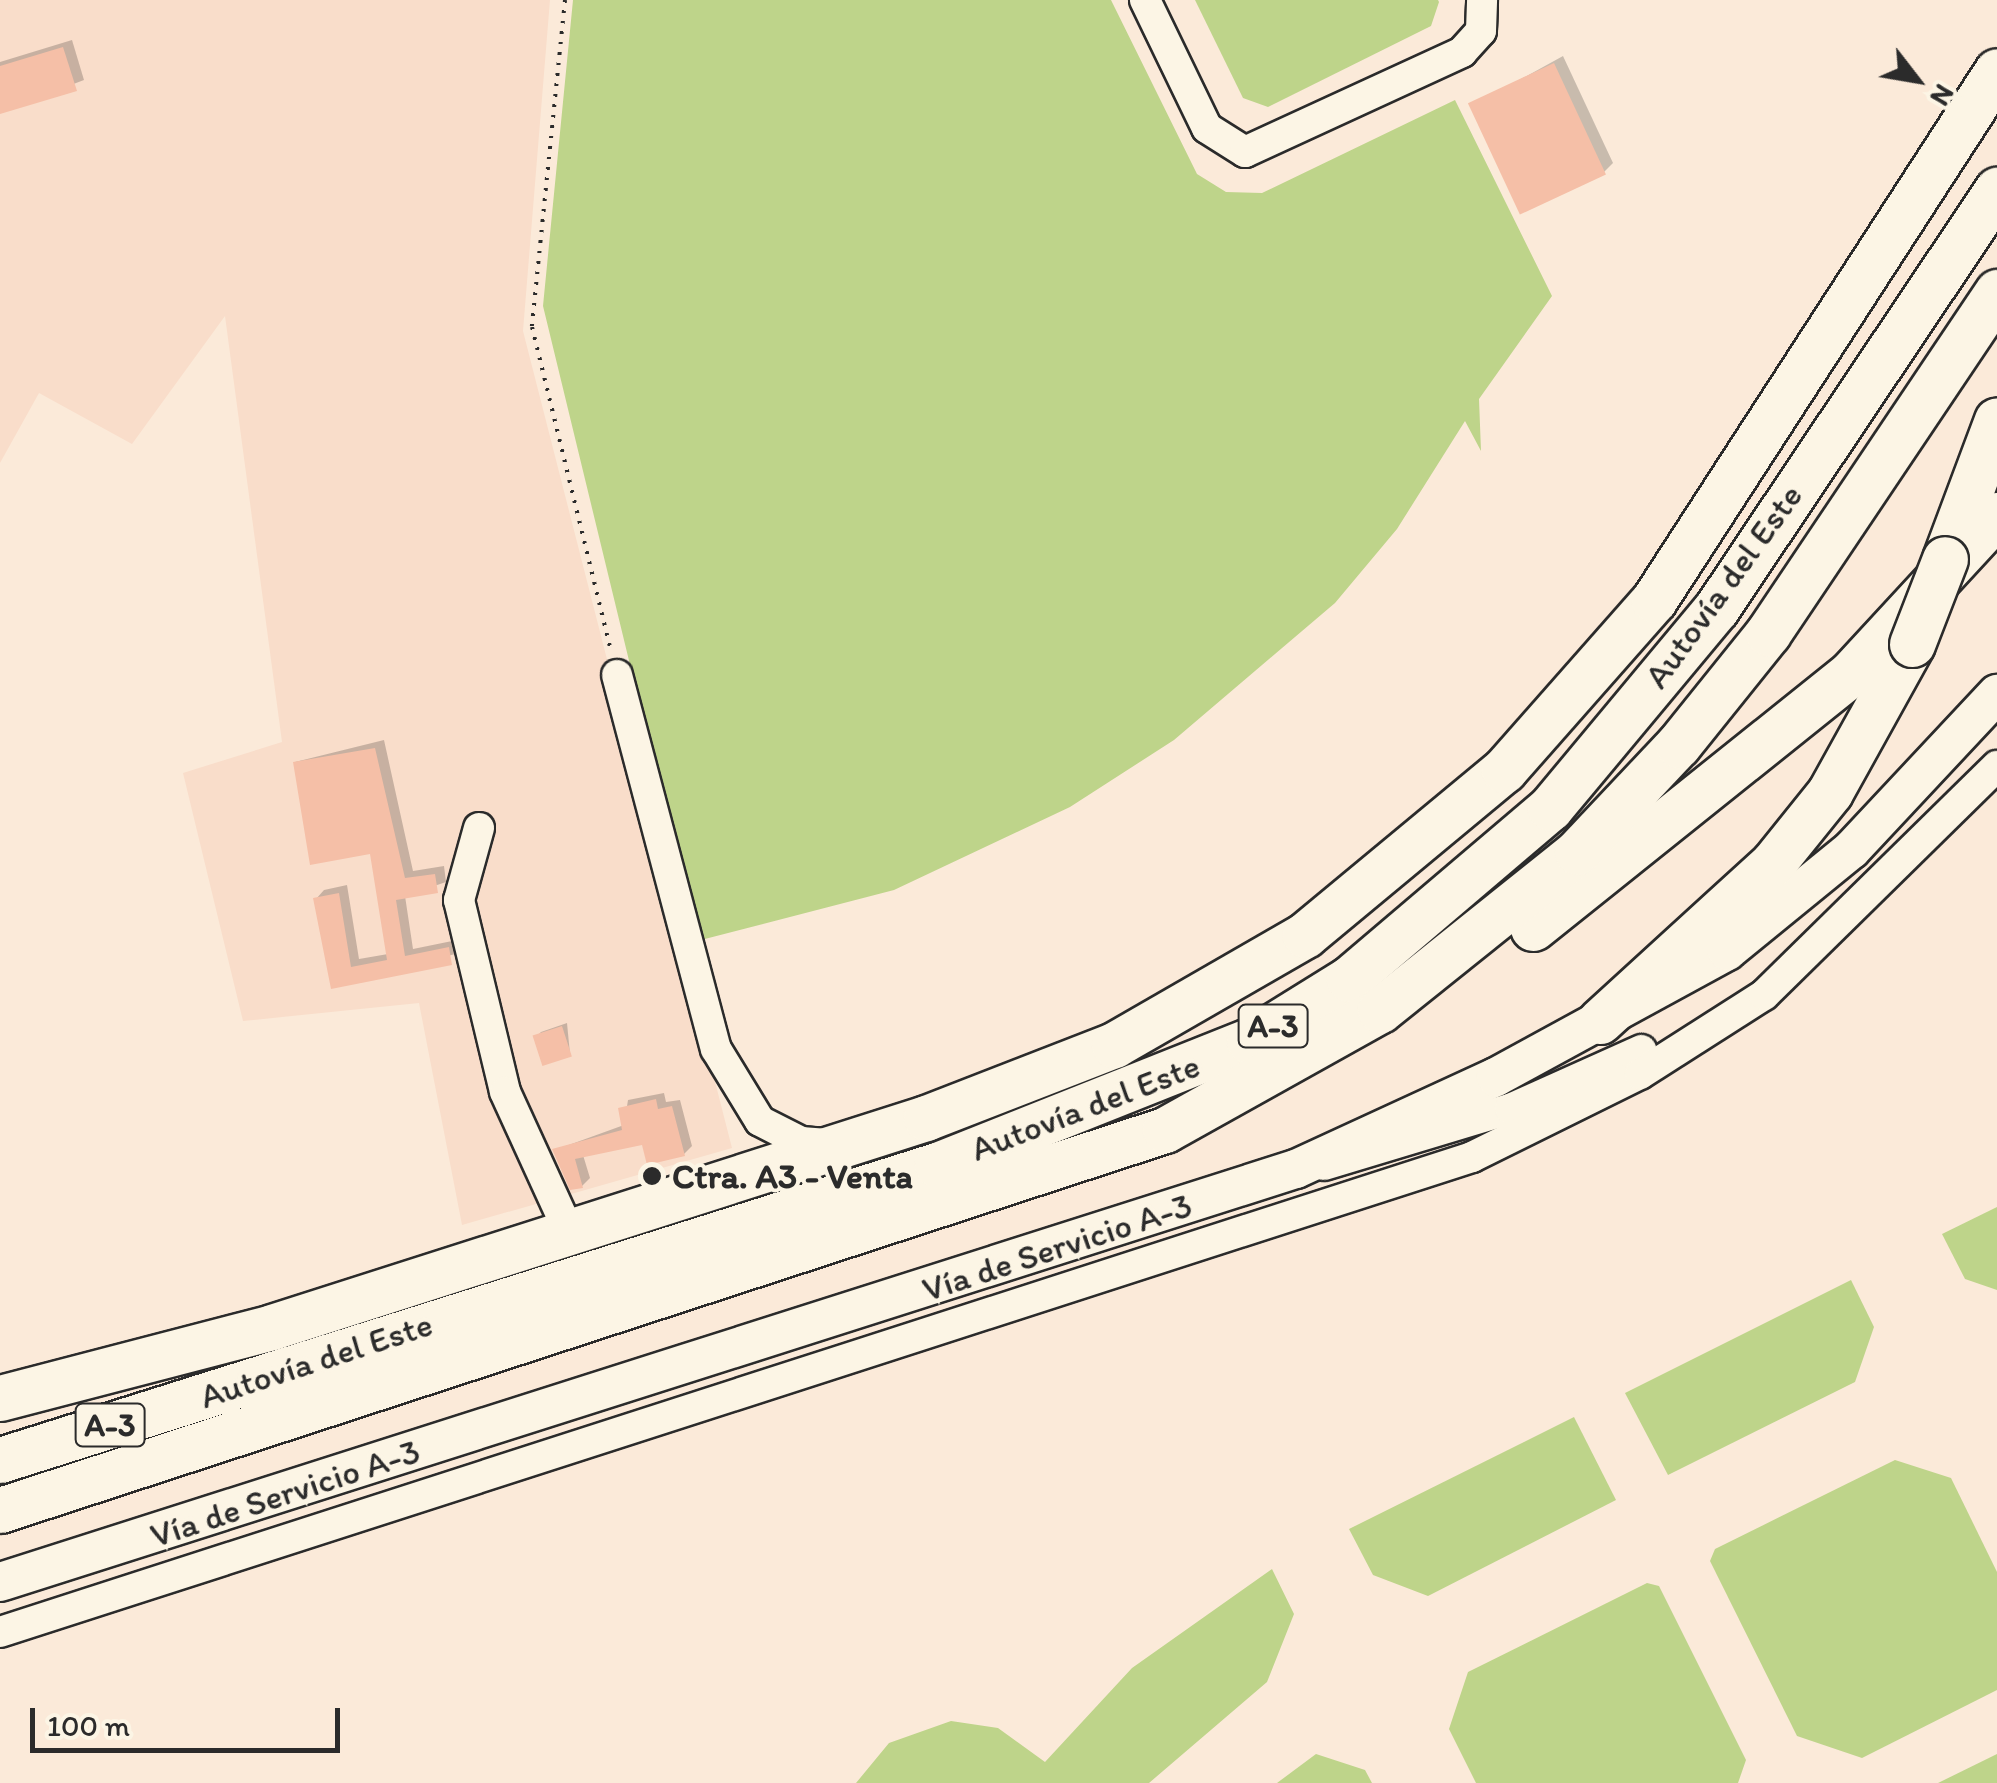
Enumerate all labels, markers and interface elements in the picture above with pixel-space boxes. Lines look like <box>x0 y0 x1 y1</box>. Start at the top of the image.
north arrow <box>1867 30 1967 130</box>
text: N <box>1923 79 1962 112</box>
street label: Autovía del Este <box>1635 476 1811 696</box>
road number: A-3 <box>1236 999 1310 1053</box>
street label: Autovía del Este <box>965 1044 1205 1170</box>
place label: Ctra. A3 - Venta <box>672 1155 913 1197</box>
marker: Ctra. A3 - Venta <box>641 1165 663 1187</box>
street label: Vía de Servicio A-3 <box>917 1184 1197 1310</box>
street label: Autovía del Este <box>194 1303 438 1417</box>
road number: A-3 <box>72 1398 148 1452</box>
street label: Vía de Servicio A-3 <box>145 1430 425 1556</box>
scale bar <box>35 1688 345 1750</box>
text: 100 m <box>47 1707 130 1744</box>

